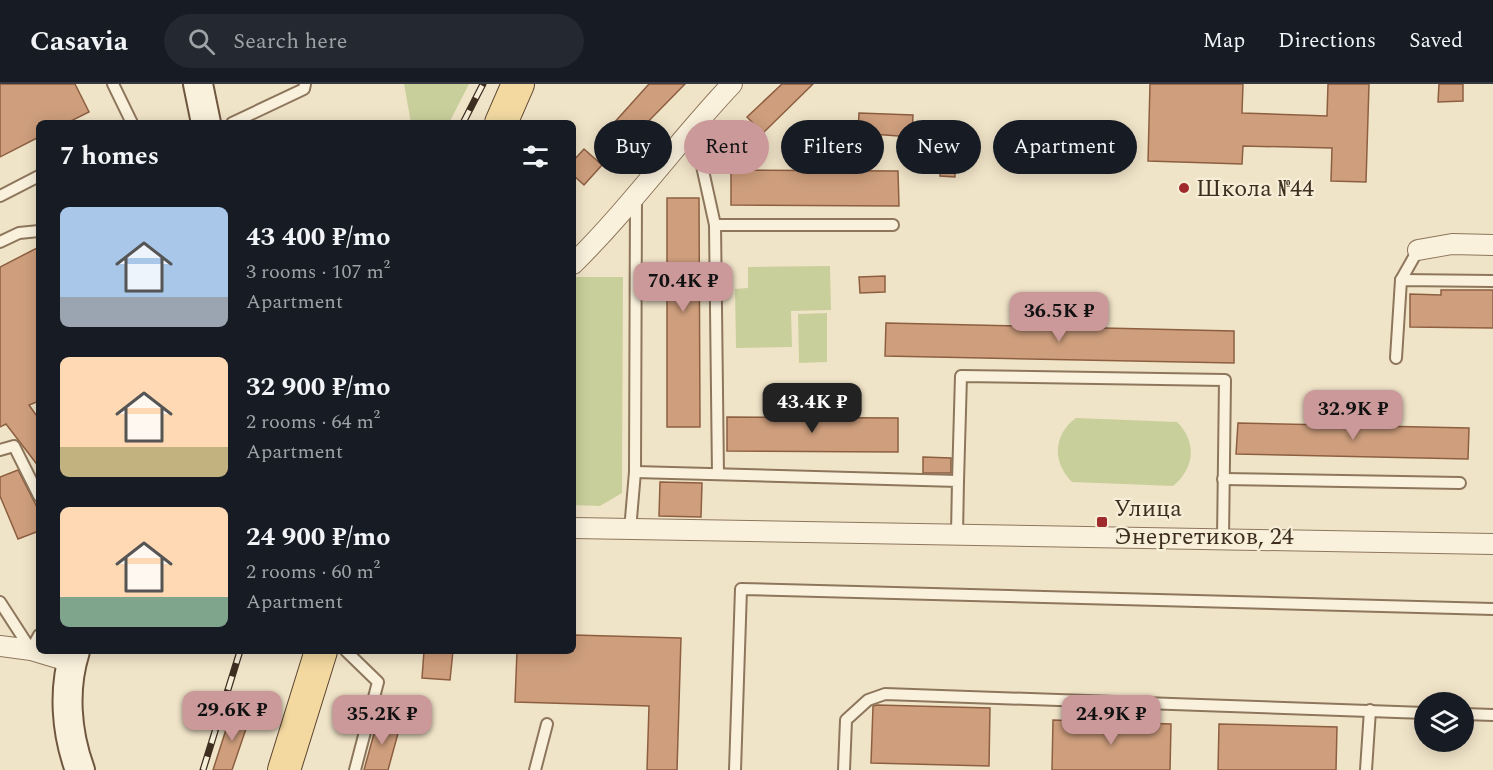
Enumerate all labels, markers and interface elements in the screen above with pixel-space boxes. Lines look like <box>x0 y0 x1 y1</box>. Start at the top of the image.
search box <box>164 14 584 68</box>
text: Casavia <box>30 20 128 63</box>
icon: search <box>185 25 218 58</box>
text: Search here <box>233 25 347 58</box>
text: Map <box>1203 25 1245 57</box>
text: Directions <box>1278 25 1376 57</box>
text: Saved <box>1409 25 1463 57</box>
chip: Buy <box>594 120 672 174</box>
chip: Rent <box>684 120 769 174</box>
chip: Filters <box>781 120 884 174</box>
chip: New <box>896 120 981 174</box>
chip: Apartment <box>993 120 1137 174</box>
text: 7 homes <box>60 136 159 176</box>
icon: filters <box>519 140 552 173</box>
place label: Школа №44 <box>1196 171 1314 207</box>
marker: Школа №44 <box>1177 181 1191 195</box>
text: 43 400 ₽/mo <box>246 217 390 257</box>
icon: home <box>108 231 180 303</box>
text: 3 rooms · 107 m² <box>246 257 390 287</box>
pin: 70.4K ₽ <box>628 262 738 313</box>
text: 70.4K ₽ <box>648 266 718 296</box>
text: Apartment <box>246 287 343 317</box>
pin: 36.5K ₽ <box>1004 292 1114 343</box>
text: 36.5K ₽ <box>1024 296 1094 326</box>
text: 32 900 ₽/mo <box>246 367 390 407</box>
icon: home <box>108 381 180 453</box>
pin: 43.4K ₽ <box>757 383 867 434</box>
text: 43.4K ₽ <box>777 387 847 417</box>
pin: 32.9K ₽ <box>1298 390 1408 441</box>
text: 32.9K ₽ <box>1318 394 1388 424</box>
text: 2 rooms · 64 m² <box>246 407 380 437</box>
text: Apartment <box>246 437 343 467</box>
place label: Улица Энергетиков, 24 <box>1114 491 1294 555</box>
marker: Улица Энергетиков, 24 <box>1095 515 1109 529</box>
text: 24 900 ₽/mo <box>246 517 390 557</box>
icon: home <box>108 531 180 603</box>
text: 2 rooms · 60 m² <box>246 557 380 587</box>
text: Apartment <box>246 587 343 617</box>
pin: 29.6K ₽ <box>177 691 287 742</box>
map controls <box>1414 692 1474 752</box>
button: layers <box>1414 692 1474 752</box>
text: 29.6K ₽ <box>197 695 267 725</box>
pin: 35.2K ₽ <box>327 695 437 746</box>
pin: 24.9K ₽ <box>1056 695 1166 746</box>
text: 35.2K ₽ <box>347 699 417 729</box>
text: 24.9K ₽ <box>1076 699 1146 729</box>

